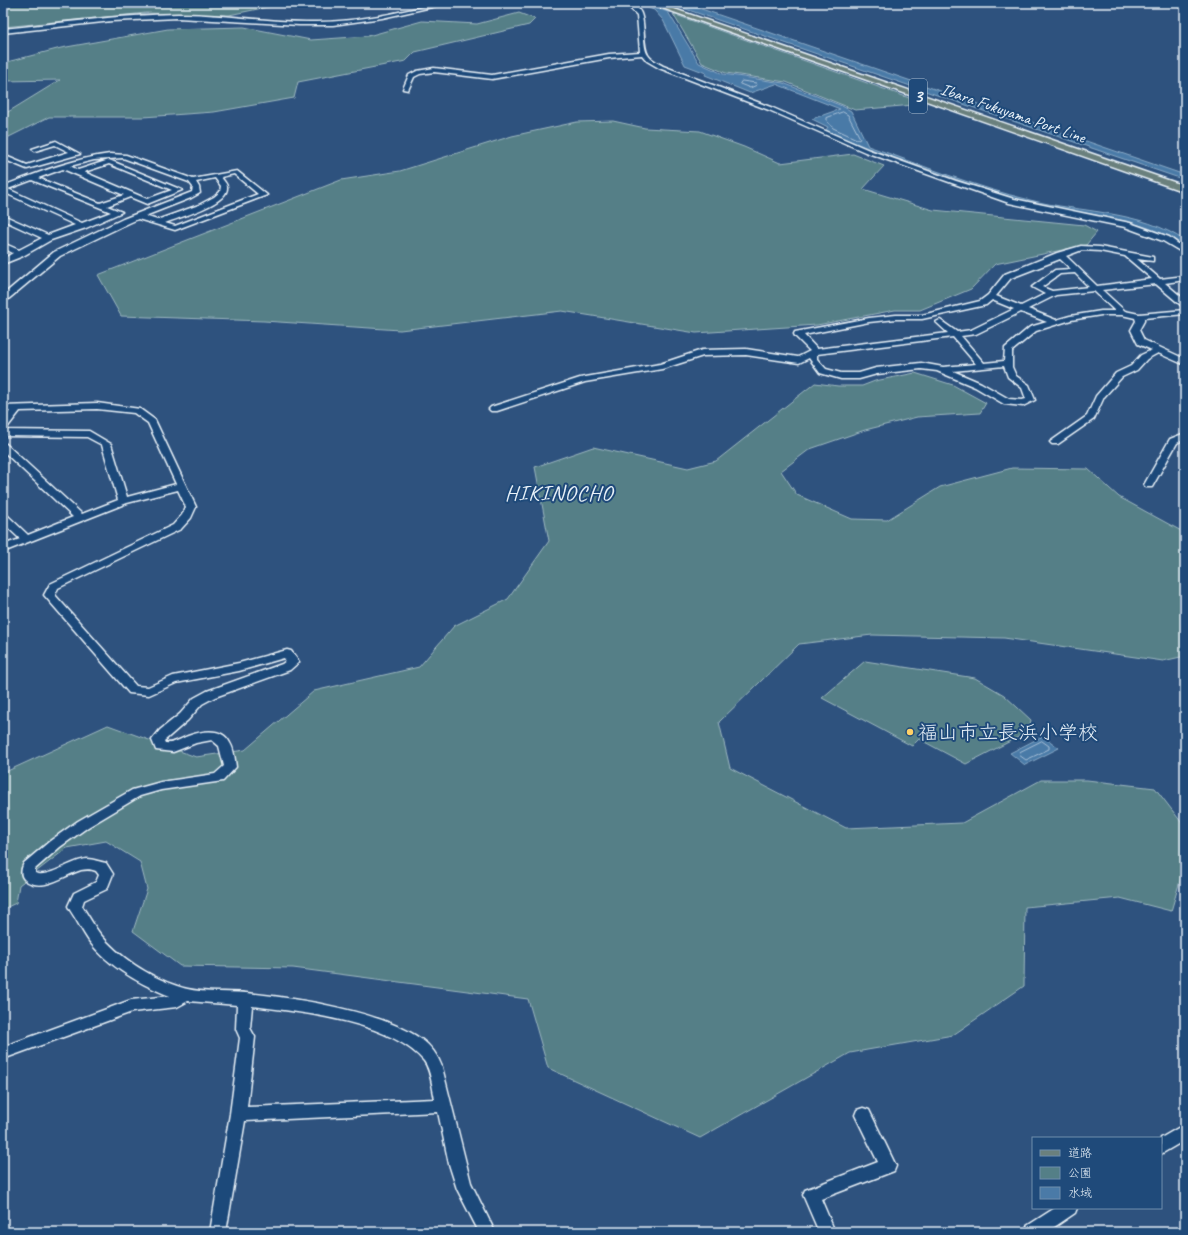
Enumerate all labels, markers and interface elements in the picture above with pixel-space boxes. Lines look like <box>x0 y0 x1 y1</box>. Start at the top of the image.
street label: Ibara Fukuyama Port Line <box>938 78 1090 148</box>
road number: 3 <box>909 79 927 113</box>
district label: HIKINOCHO <box>505 479 614 507</box>
place label: 福山市立長浜小学校 <box>918 720 1098 745</box>
marker: 福山市立長浜小学校 <box>905 727 915 737</box>
legend <box>1032 1137 1162 1209</box>
text: 道路 <box>1068 1145 1092 1161</box>
text: 公園 <box>1068 1165 1092 1181</box>
text: 水域 <box>1068 1185 1092 1201</box>

